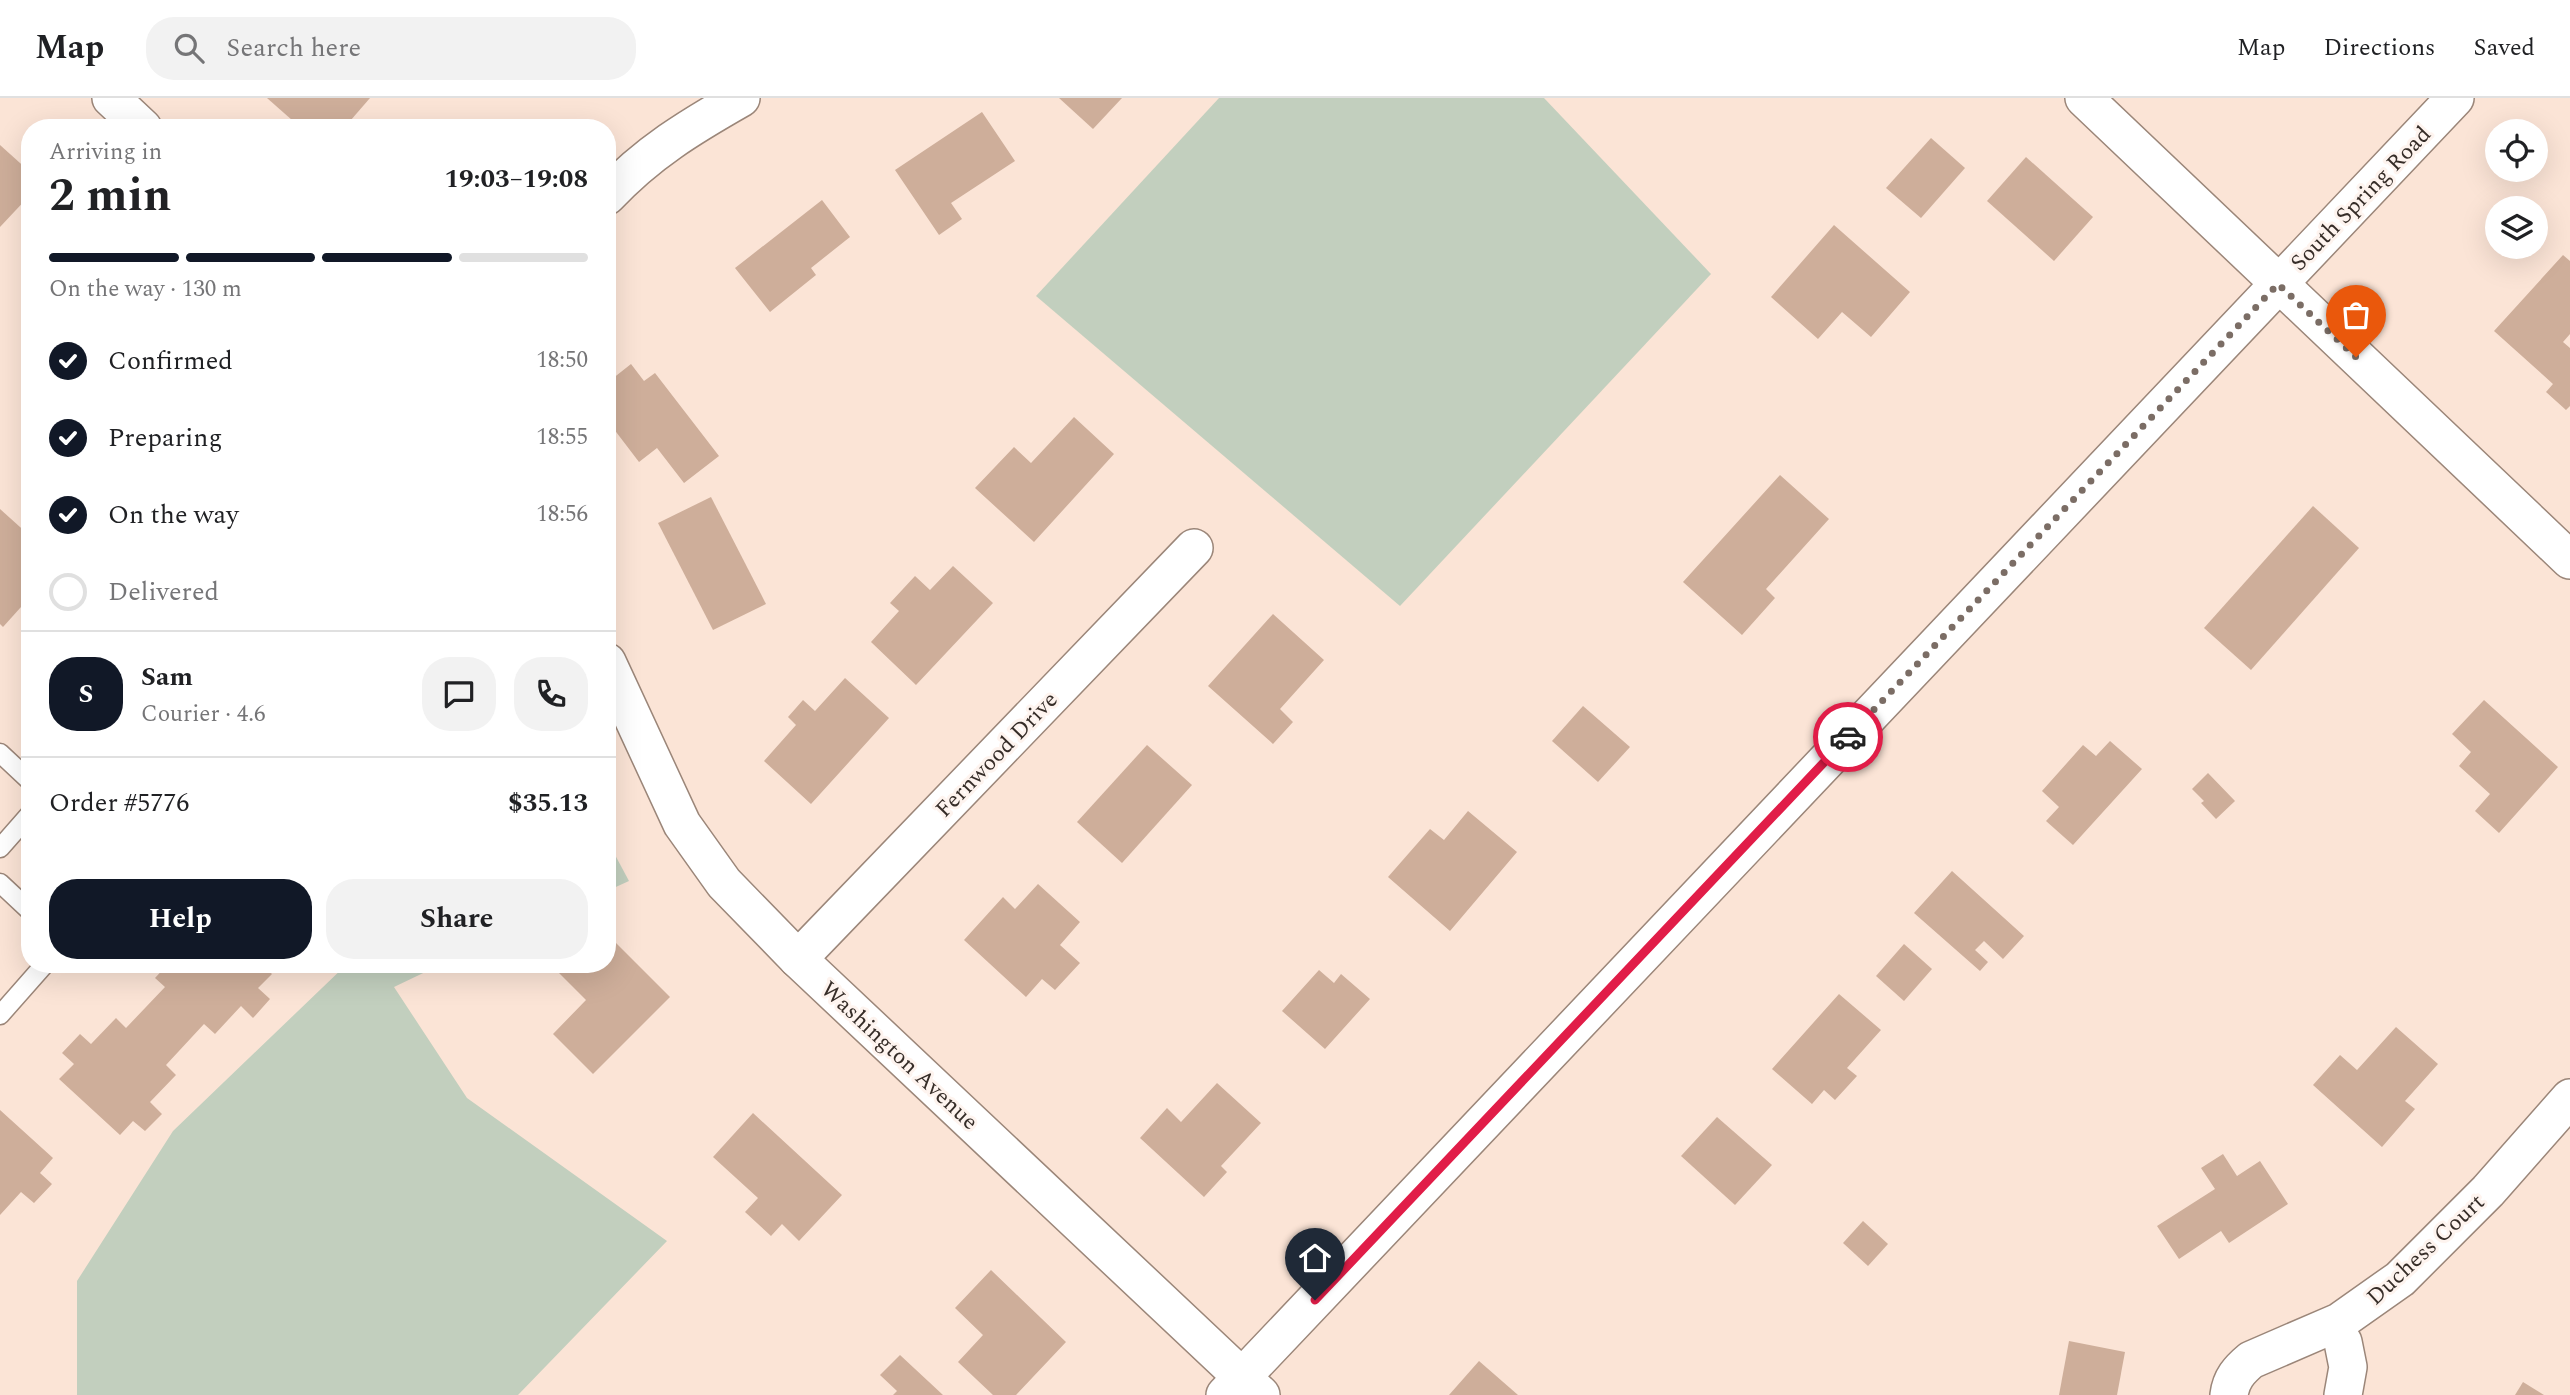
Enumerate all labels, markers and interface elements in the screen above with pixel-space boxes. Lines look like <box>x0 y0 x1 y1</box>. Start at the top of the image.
search box <box>146 17 636 80</box>
text: Map <box>35 23 104 73</box>
text: Search here <box>226 28 361 68</box>
icon: search <box>170 29 208 67</box>
text: Map <box>2237 30 2285 66</box>
text: Directions <box>2323 30 2435 66</box>
text: Saved <box>2473 30 2535 66</box>
street label: South Spring Road <box>2282 118 2440 280</box>
map controls <box>2485 119 2548 259</box>
button: locate <box>2485 119 2548 182</box>
text: Arriving in <box>49 135 162 170</box>
text: 19:03–19:08 <box>444 159 588 199</box>
text: 2 min <box>49 161 171 231</box>
button: layers <box>2485 196 2548 259</box>
text: On the way · 130 m <box>49 272 242 307</box>
pin <box>2326 285 2386 357</box>
icon: bag <box>2337 296 2375 334</box>
text: Confirmed <box>108 341 233 381</box>
icon: check <box>49 342 87 380</box>
text: 18:50 <box>536 343 588 378</box>
text: Preparing <box>108 418 222 458</box>
icon: check <box>49 419 87 457</box>
text: 18:55 <box>536 420 588 455</box>
text: On the way <box>108 495 239 535</box>
icon: check <box>49 496 87 534</box>
text: 18:56 <box>536 497 588 532</box>
text: Delivered <box>108 572 219 612</box>
text: Sam <box>141 657 193 697</box>
button: chat <box>422 657 496 731</box>
button: phone <box>514 657 588 731</box>
text: S <box>79 674 93 714</box>
street label: Fernwood Drive <box>927 684 1067 826</box>
text: Courier · 4.6 <box>141 697 266 732</box>
courier <box>1813 702 1883 772</box>
icon: car <box>1829 718 1867 756</box>
text: Order #5776 <box>49 783 189 823</box>
text: $35.13 <box>508 783 588 823</box>
button: Help <box>49 879 312 959</box>
button: Share <box>326 879 588 959</box>
street label: Washington Avenue <box>812 973 986 1139</box>
street label: Duchess Court <box>2359 1186 2493 1314</box>
pin <box>1285 1228 1345 1300</box>
icon: home <box>1296 1239 1334 1277</box>

